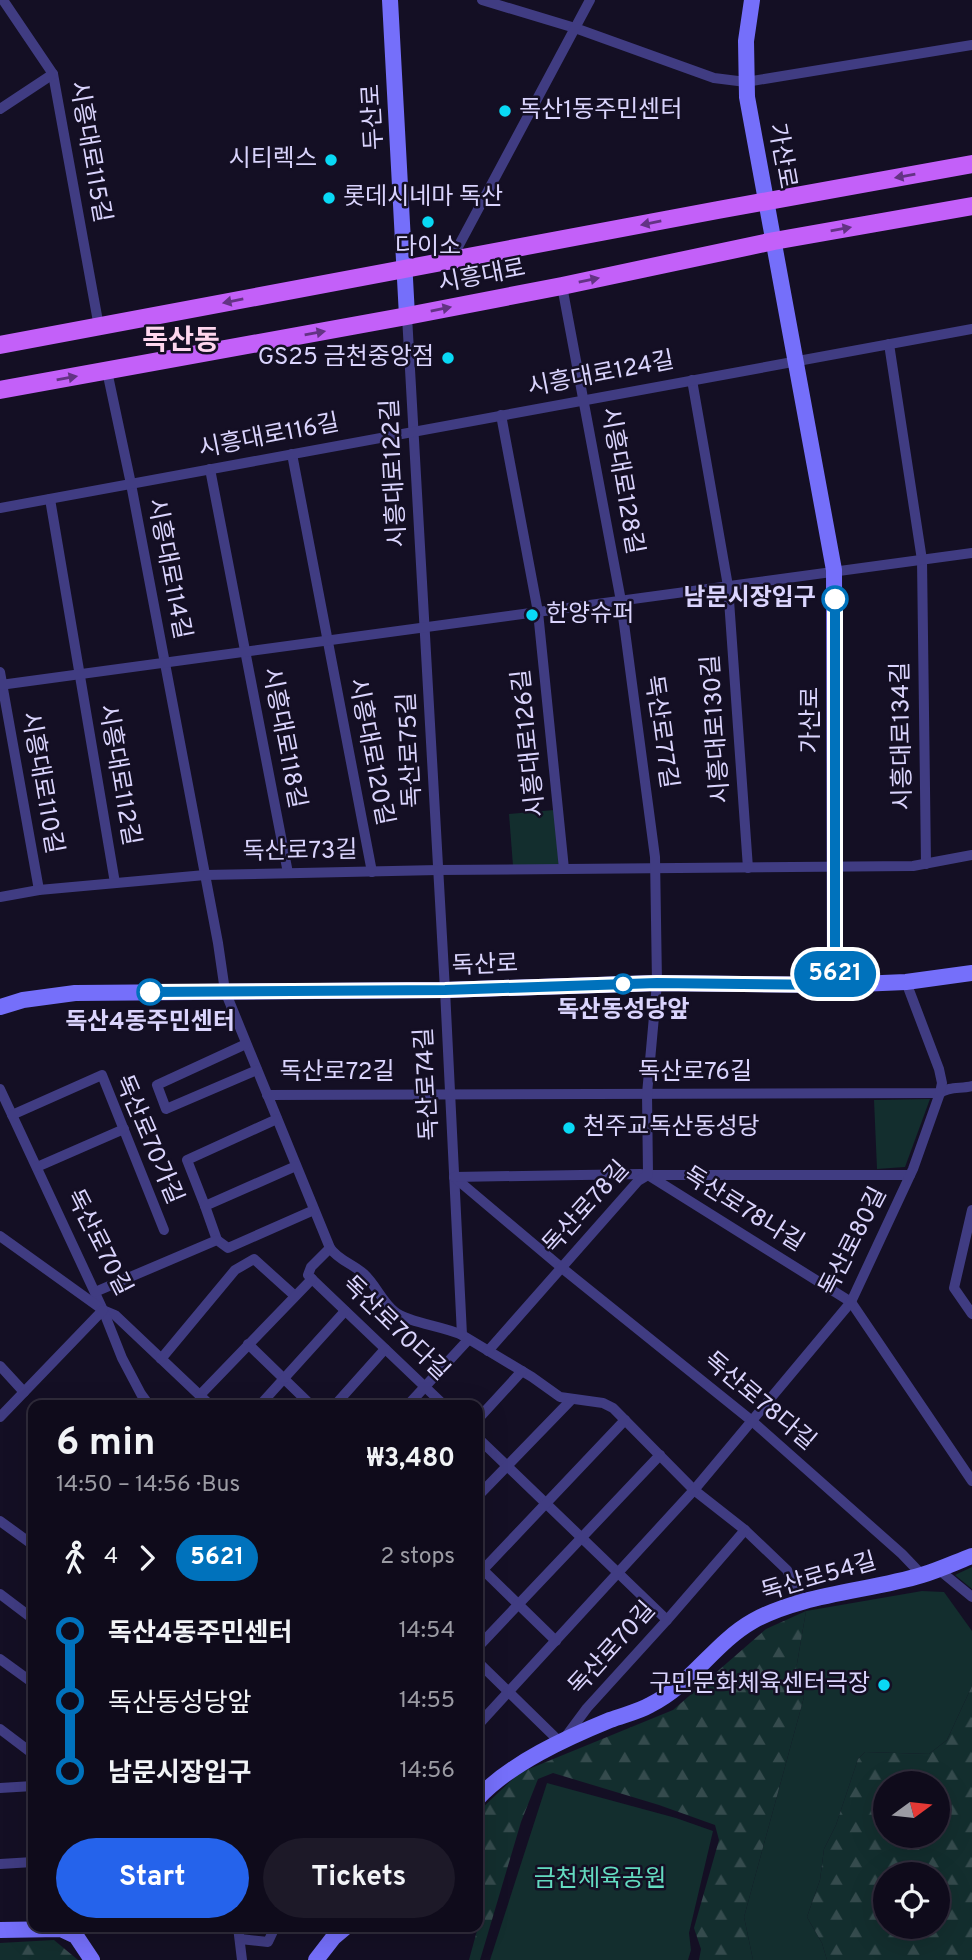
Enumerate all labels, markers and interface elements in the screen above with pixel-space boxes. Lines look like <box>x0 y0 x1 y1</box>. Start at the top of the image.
street label: 시흥대로115길 <box>62 79 116 225</box>
street label: 두산로 <box>357 83 391 151</box>
place label: 독산1동주민센터 <box>519 96 683 126</box>
marker: 독산1동주민센터 <box>497 103 513 119</box>
street label: 가산로 <box>760 121 802 191</box>
place label: 시티렉스 <box>229 145 317 175</box>
marker: 시티렉스 <box>323 152 339 168</box>
one-way arrow <box>894 171 916 182</box>
place label: 롯데시네마 독산 <box>343 183 503 213</box>
marker: 롯데시네마 독산 <box>321 190 337 206</box>
marker: 다이소 <box>420 214 436 230</box>
one-way arrow <box>640 217 662 228</box>
one-way arrow <box>830 224 852 235</box>
place label: 다이소 <box>395 233 461 263</box>
street label: 시흥대로 <box>436 254 528 300</box>
one-way arrow <box>578 275 600 286</box>
one-way arrow <box>222 296 244 307</box>
one-way arrow <box>430 304 452 315</box>
district label: 독산동 <box>142 324 220 360</box>
one-way arrow <box>304 327 326 338</box>
place label: GS25 금천중앙점 <box>258 343 434 373</box>
street label: 시흥대로124길 <box>525 346 677 404</box>
marker: GS25 금천중앙점 <box>440 350 456 366</box>
one-way arrow <box>56 372 78 383</box>
street label: 시흥대로122길 <box>376 398 414 548</box>
street label: 시흥대로128길 <box>593 405 649 557</box>
street label: 시흥대로116길 <box>196 409 342 465</box>
street label: 시흥대로114길 <box>140 496 196 642</box>
place label: 남문시장입구 <box>684 584 816 614</box>
marker: 남문시장입구 <box>822 586 848 612</box>
place label: 한양슈퍼 <box>546 600 634 630</box>
marker: 한양슈퍼 <box>524 607 540 623</box>
street label: 시흥대로130길 <box>697 654 737 804</box>
street label: 시흥대로134길 <box>887 661 919 811</box>
street label: 시흥대로118길 <box>255 665 311 811</box>
street label: 시흥대로126길 <box>507 668 553 818</box>
street label: 독산로77길 <box>637 673 683 791</box>
street label: 시흥대로120길 <box>341 676 399 828</box>
street label: 가산로 <box>797 687 827 753</box>
street label: 독산로75길 <box>393 691 429 809</box>
street label: 시흥대로112길 <box>91 702 145 848</box>
street label: 시흥대로110길 <box>14 710 68 856</box>
street label: 독산로73길 <box>242 836 358 868</box>
street label: 독산로 <box>451 950 519 982</box>
line badge: 5621 <box>786 951 884 997</box>
text: 5621 <box>808 959 862 989</box>
marker: 독산동성당앞 <box>613 974 633 994</box>
marker: 독산4동주민센터 <box>137 979 163 1005</box>
place label: 독산동성당앞 <box>557 996 689 1026</box>
place label: 독산4동주민센터 <box>65 1008 235 1038</box>
street label: 독산로74길 <box>410 1027 446 1141</box>
street label: 독산로72길 <box>279 1058 395 1088</box>
street label: 독산로76길 <box>638 1058 752 1088</box>
street label: 독산로70가길 <box>107 1071 189 1209</box>
place label: 천주교독산동성당 <box>583 1113 760 1143</box>
marker: 천주교독산동성당 <box>561 1120 577 1136</box>
street label: 독산로78길 <box>537 1155 637 1261</box>
street label: 독산로78나길 <box>677 1161 809 1259</box>
street label: 독산로80길 <box>814 1183 894 1301</box>
street label: 독산로70길 <box>58 1185 138 1301</box>
street label: 독산로70다길 <box>335 1270 455 1388</box>
street label: 독산로78다길 <box>697 1347 821 1457</box>
text: 6 min <box>56 1420 155 1469</box>
text: ₩3,480 <box>367 1443 455 1476</box>
text: 14:50 – 14:56 · Bus <box>56 1471 240 1500</box>
icon: walk <box>56 1539 94 1577</box>
icon: forward <box>128 1539 166 1577</box>
text: 4 <box>104 1543 118 1572</box>
text: 5621 <box>190 1543 244 1573</box>
text: 2 stops <box>380 1543 455 1572</box>
street label: 독산로54길 <box>758 1547 880 1609</box>
street label: 독산로70길 <box>563 1596 663 1702</box>
text: 14:54 <box>398 1617 455 1646</box>
text: 독산4동주민센터 <box>108 1618 292 1651</box>
place label: 구민문화체육센터극장 <box>649 1670 870 1700</box>
marker: 구민문화체육센터극장 <box>876 1677 892 1693</box>
text: 14:55 <box>399 1687 455 1716</box>
text: 독산동성당앞 <box>108 1688 252 1721</box>
text: 14:56 <box>399 1757 455 1786</box>
text: 남문시장입구 <box>108 1758 252 1791</box>
north arrow <box>873 1771 950 1848</box>
map controls <box>873 1771 950 1939</box>
button: Start <box>56 1838 249 1918</box>
button: Tickets <box>263 1838 455 1918</box>
button: locate <box>873 1862 950 1939</box>
park label: 금천체육공원 <box>534 1865 666 1895</box>

